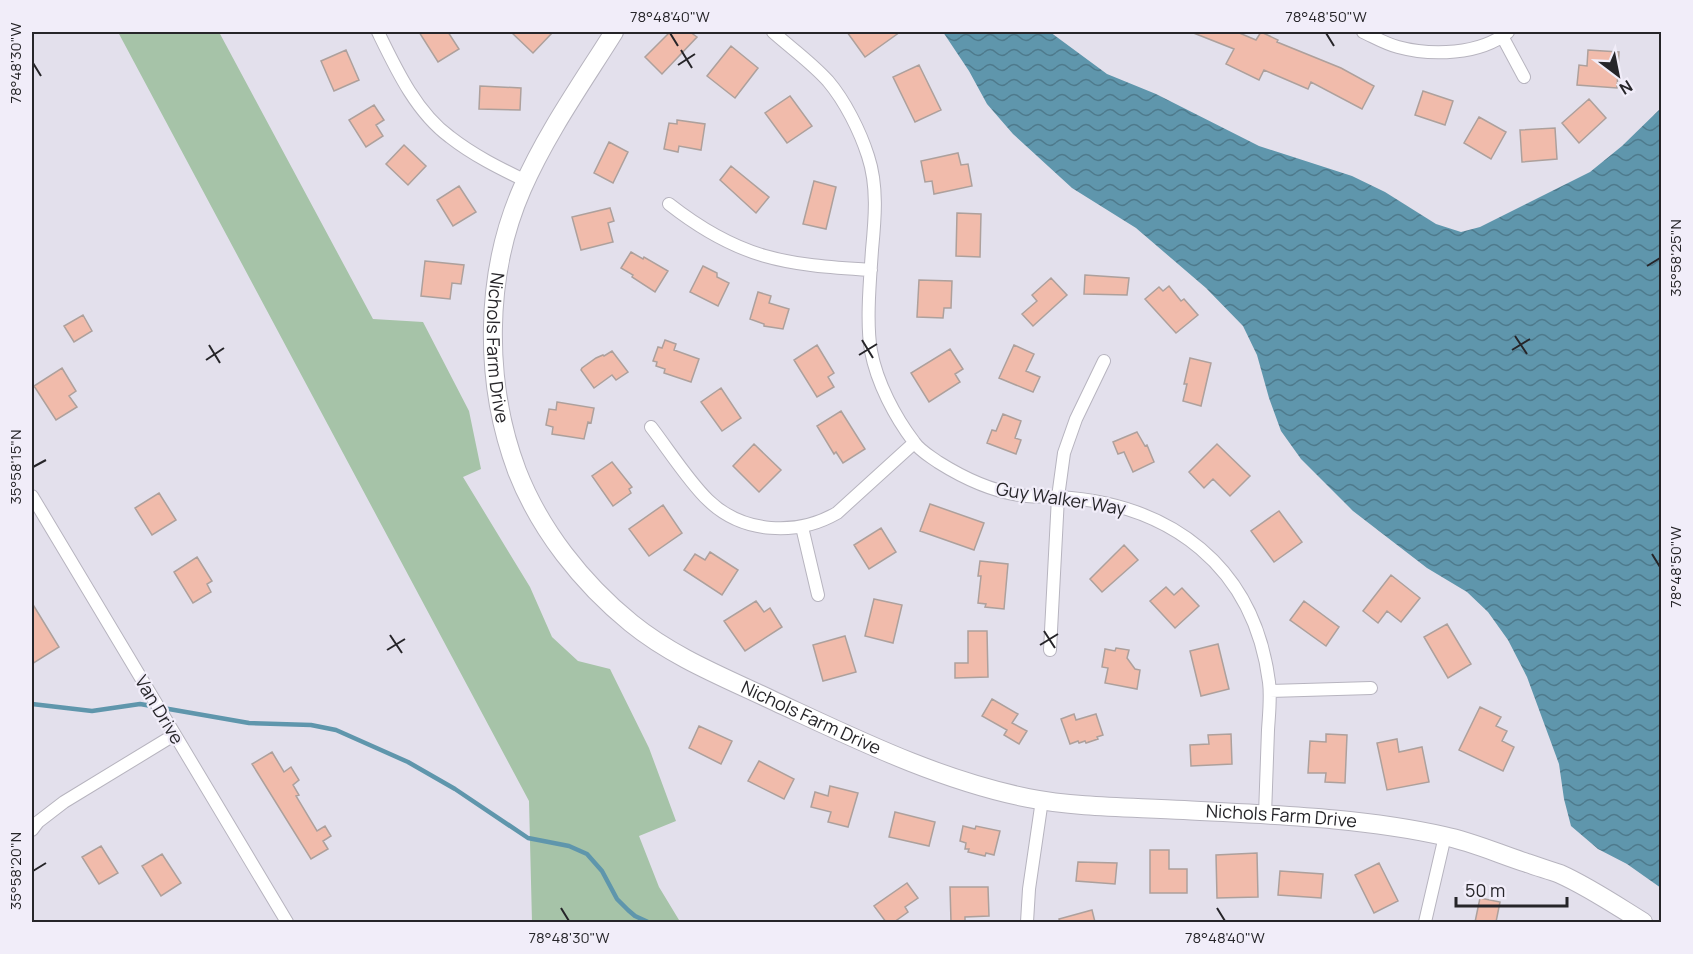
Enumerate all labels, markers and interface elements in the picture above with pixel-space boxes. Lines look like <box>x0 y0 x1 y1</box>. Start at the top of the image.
text: 78°48'40"W <box>630 6 710 27</box>
text: 78°48'50"W <box>1285 6 1367 27</box>
text: 78°48'30"W <box>5 22 26 104</box>
north arrow <box>1588 45 1648 105</box>
text: N <box>1615 75 1637 100</box>
text: 35°58'25"N <box>1665 219 1686 297</box>
street label: Nichols Farm Drive <box>482 271 515 425</box>
text: 35°58'15"N <box>5 430 26 504</box>
street label: Guy Walker Way <box>995 476 1128 520</box>
text: 78°48'50"W <box>1665 526 1686 608</box>
street label: Van Drive <box>130 671 190 748</box>
street label: Nichols Farm Drive <box>738 674 885 759</box>
street label: Nichols Farm Drive <box>1205 798 1358 833</box>
text: 35°58'20"N <box>5 832 26 910</box>
scale bar <box>1456 870 1567 908</box>
text: 50 m <box>1465 878 1505 902</box>
text: 78°48'30"W <box>528 927 610 948</box>
text: 78°48'40"W <box>1185 927 1265 948</box>

